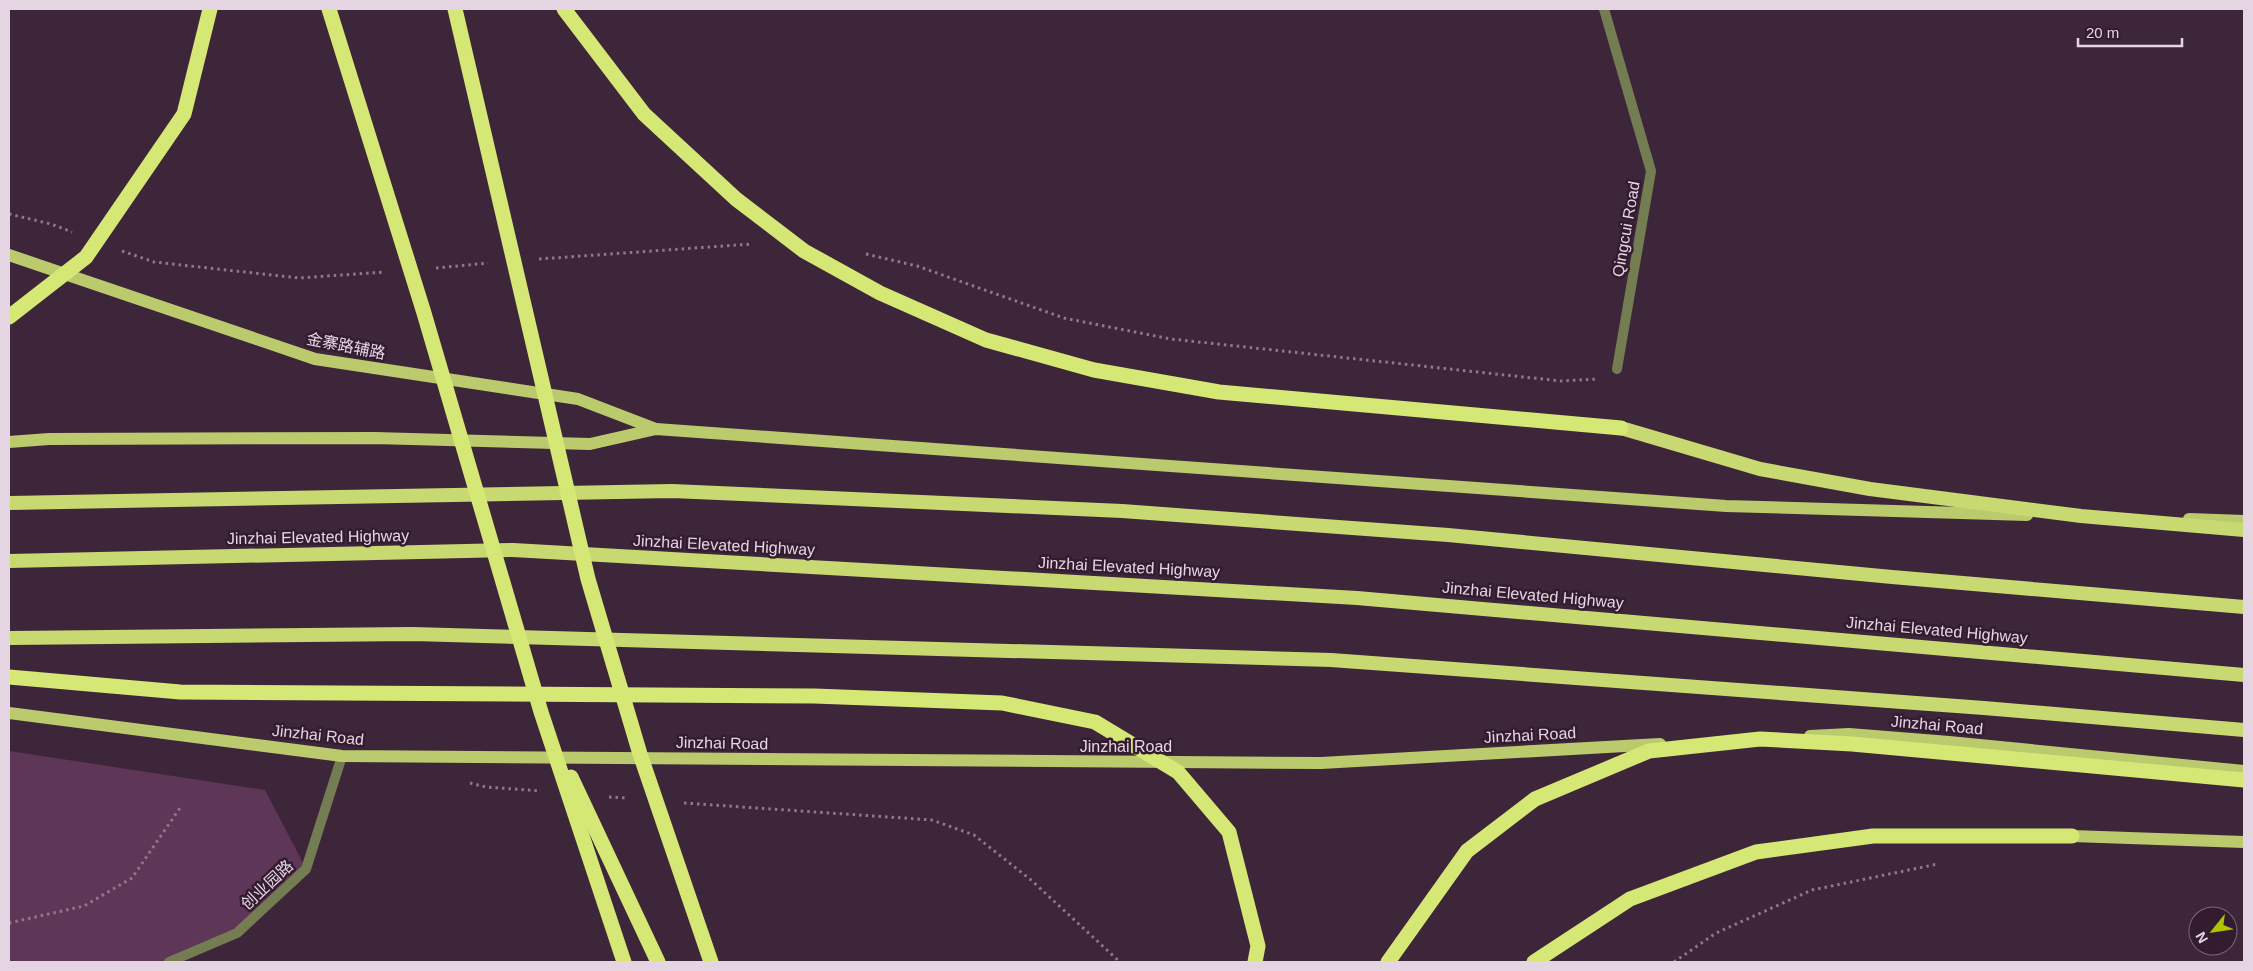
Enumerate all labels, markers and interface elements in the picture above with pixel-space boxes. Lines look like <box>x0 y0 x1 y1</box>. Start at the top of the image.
scale bar <box>2078 15 2182 47</box>
text: 20 m <box>2086 24 2119 41</box>
street label: Qingcui Road <box>1609 180 1643 278</box>
street label: 金寨路辅路 <box>305 330 387 362</box>
street label: Jinzhai Elevated Highway <box>227 527 409 547</box>
street label: Jinzhai Elevated Highway <box>633 532 815 558</box>
street label: Jinzhai Elevated Highway <box>1038 554 1220 580</box>
street label: Jinzhai Elevated Highway <box>1441 579 1625 611</box>
street label: Jinzhai Elevated Highway <box>1845 614 2029 646</box>
street label: Jinzhai Road <box>1890 713 1984 737</box>
street label: Jinzhai Road <box>271 722 365 748</box>
street label: Jinzhai Road <box>1483 724 1577 746</box>
street label: Jinzhai Road <box>676 734 768 752</box>
street label: Jinzhai Road <box>1080 738 1172 755</box>
street label: 创业园路 <box>238 857 296 913</box>
north arrow <box>2188 906 2238 956</box>
text: N <box>2192 929 2211 946</box>

